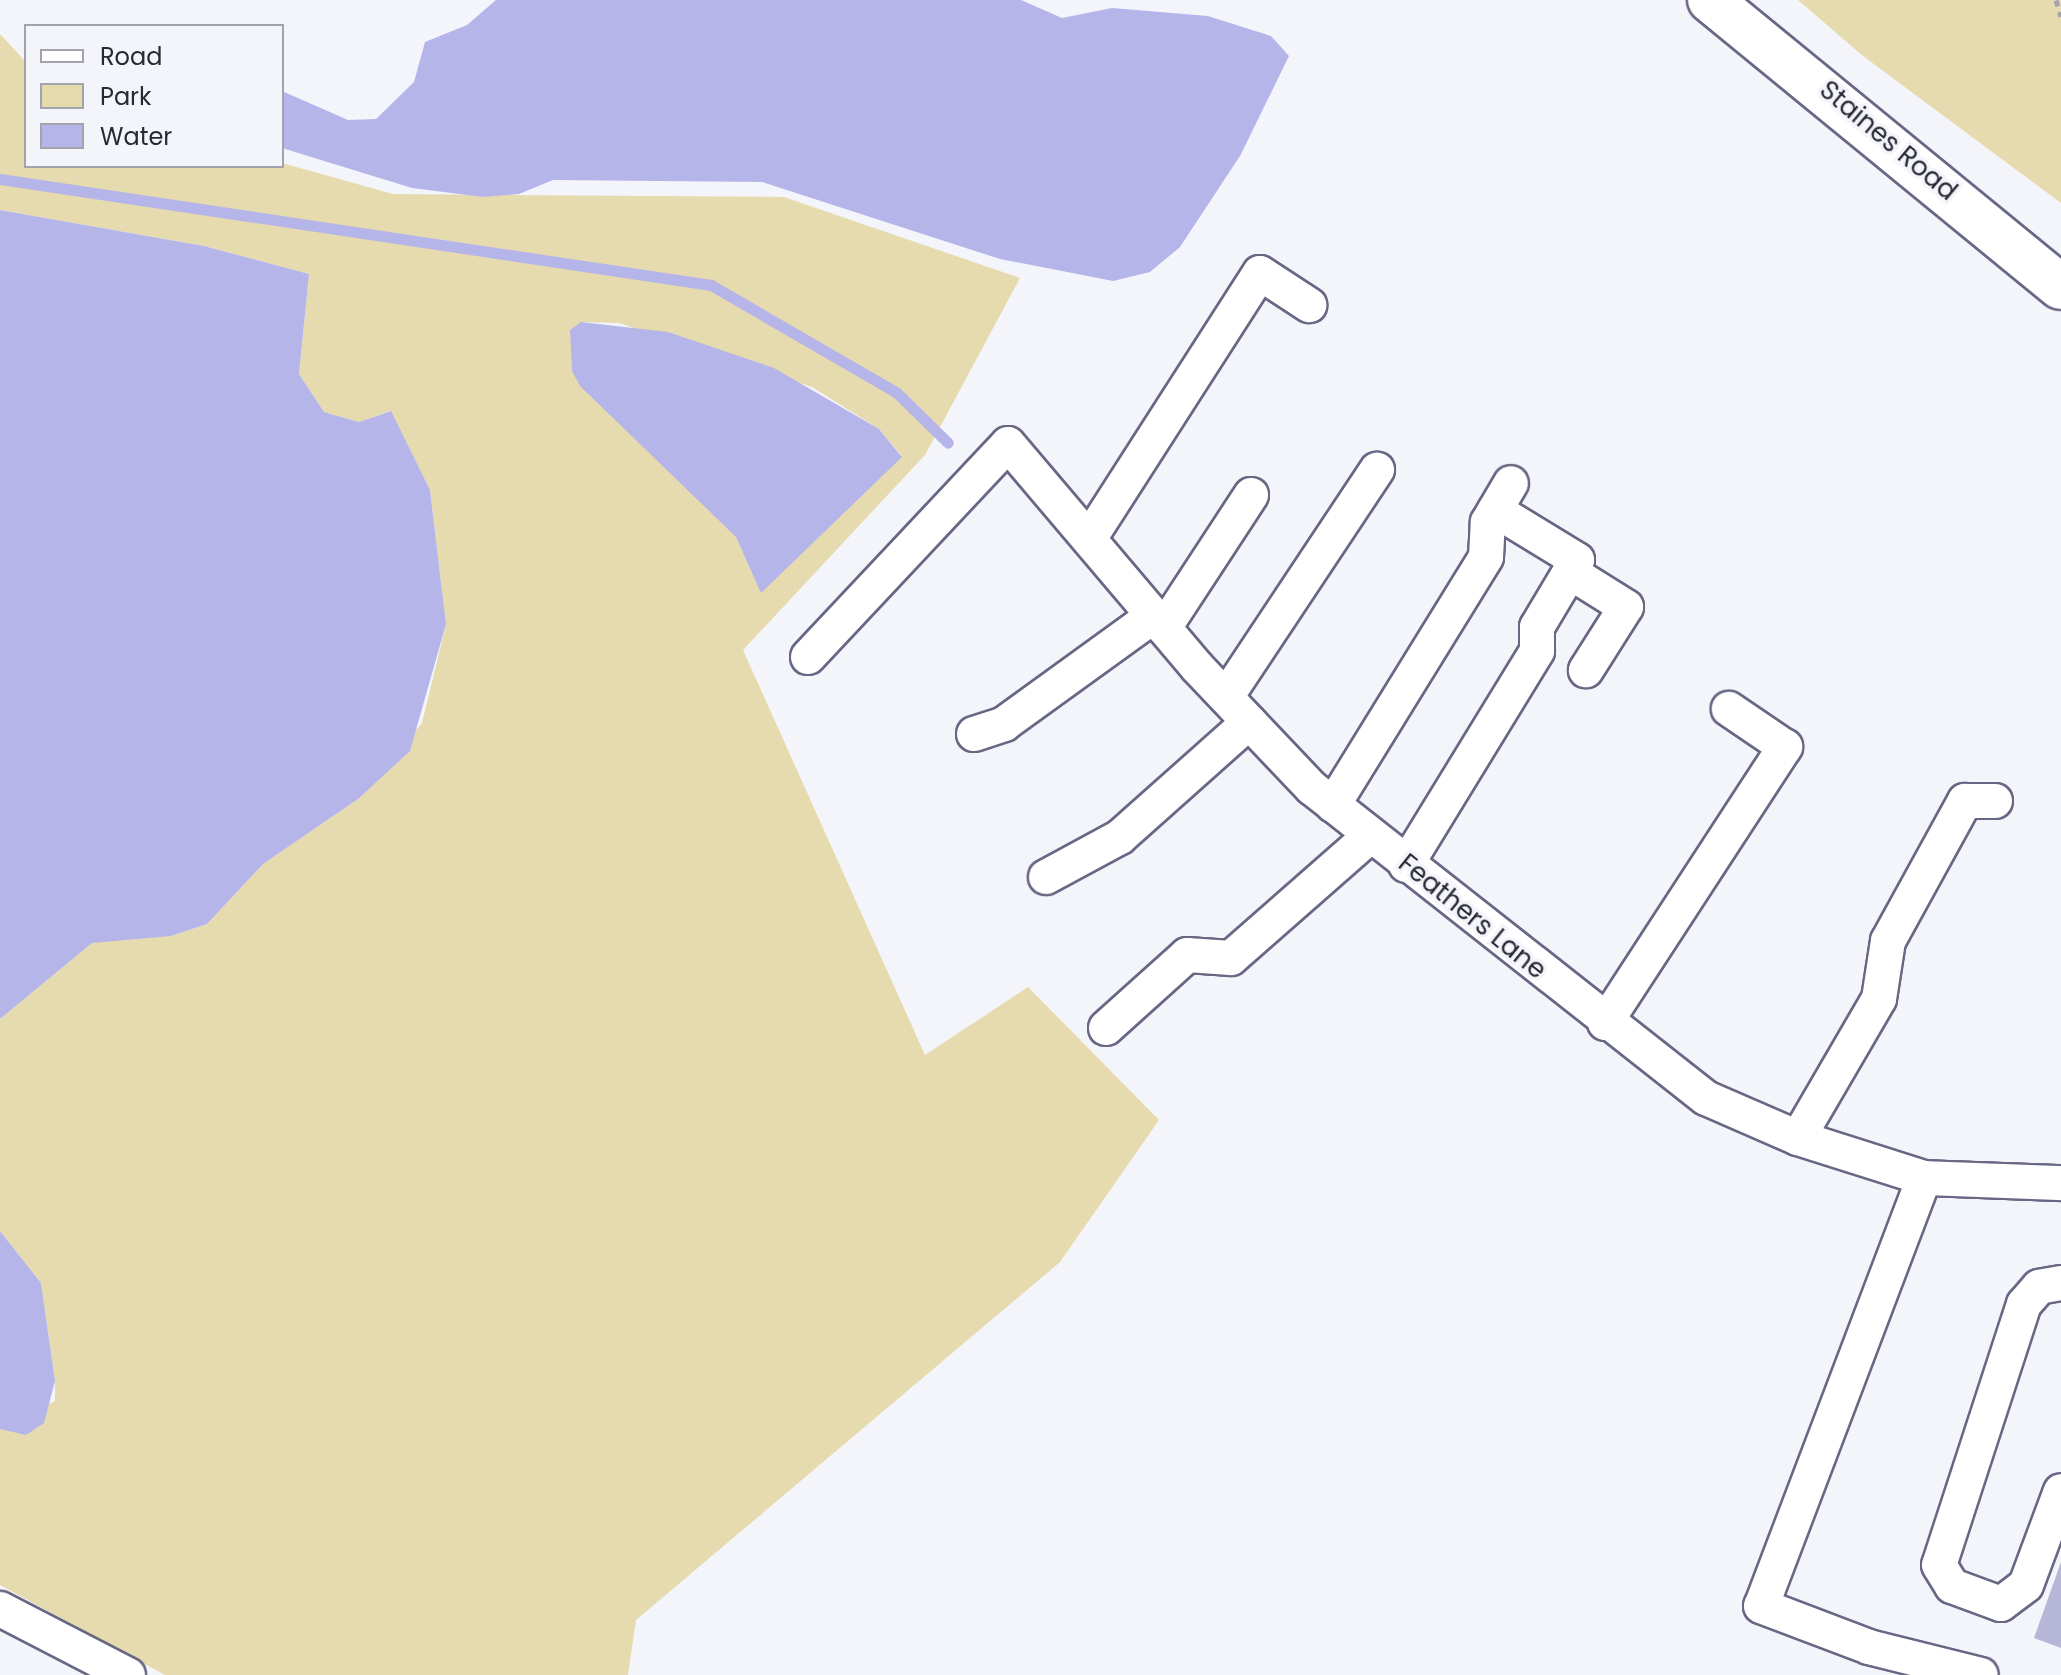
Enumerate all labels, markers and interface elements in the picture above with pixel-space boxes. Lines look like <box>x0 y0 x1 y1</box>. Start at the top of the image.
legend <box>24 24 284 168</box>
text: Road <box>100 40 162 73</box>
street label: Staines Road <box>1813 75 1963 207</box>
text: Park <box>100 80 151 113</box>
text: Water <box>100 120 172 153</box>
street label: Feathers Lane <box>1392 848 1552 986</box>

